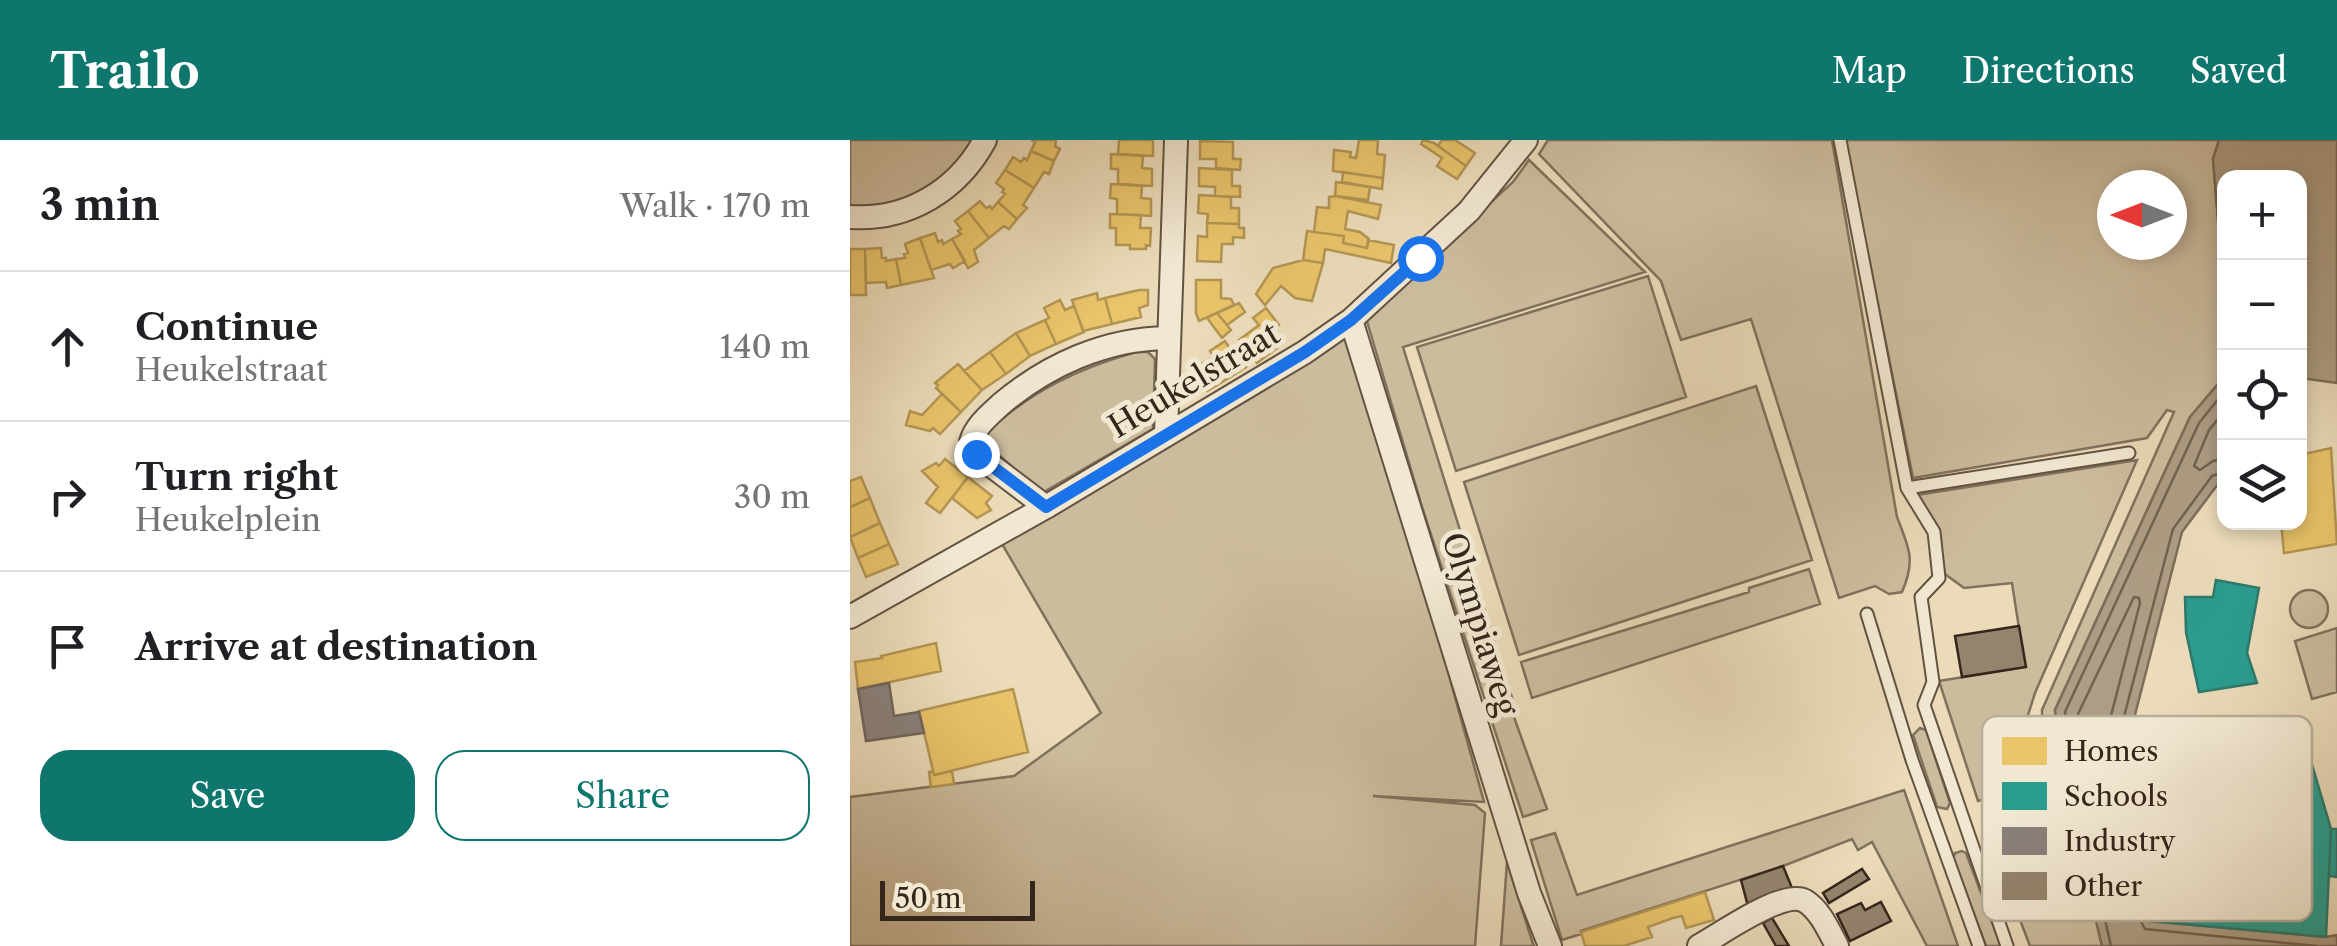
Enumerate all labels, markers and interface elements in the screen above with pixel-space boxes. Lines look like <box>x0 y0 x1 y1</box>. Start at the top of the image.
text: Trailo <box>50 41 200 100</box>
text: Map <box>1832 49 1907 92</box>
text: Directions <box>1962 49 2135 92</box>
text: Saved <box>2190 49 2287 92</box>
north arrow <box>2097 170 2187 260</box>
map controls <box>2217 170 2307 530</box>
button: + <box>2217 170 2307 260</box>
text: 3 min <box>40 179 160 231</box>
text: Walk · 170 m <box>620 186 810 225</box>
route start <box>1398 236 1444 282</box>
button: − <box>2217 260 2307 350</box>
text: Continue <box>135 303 318 350</box>
street label: Heukelstraat <box>1101 313 1287 446</box>
icon: ahead <box>40 319 95 374</box>
text: 140 m <box>719 327 810 366</box>
text: Heukelstraat <box>135 350 327 389</box>
button: locate <box>2217 350 2307 440</box>
route end <box>954 432 1000 478</box>
button: layers <box>2217 440 2307 530</box>
text: Turn right <box>135 453 338 500</box>
icon: right <box>40 469 95 524</box>
text: 30 m <box>734 477 810 516</box>
text: Heukelplein <box>135 500 321 539</box>
street label: Olympiaweg <box>1434 528 1527 721</box>
icon: arrive <box>40 619 95 674</box>
text: Arrive at destination <box>135 623 538 670</box>
legend <box>1982 716 2312 921</box>
text: Homes <box>2064 734 2158 768</box>
button: Save <box>40 750 415 841</box>
button: Share <box>435 750 810 841</box>
text: Schools <box>2064 779 2168 813</box>
text: Industry <box>2064 824 2176 858</box>
text: Other <box>2064 869 2142 903</box>
scale bar <box>880 876 1035 920</box>
text: 50 m <box>895 881 962 915</box>

